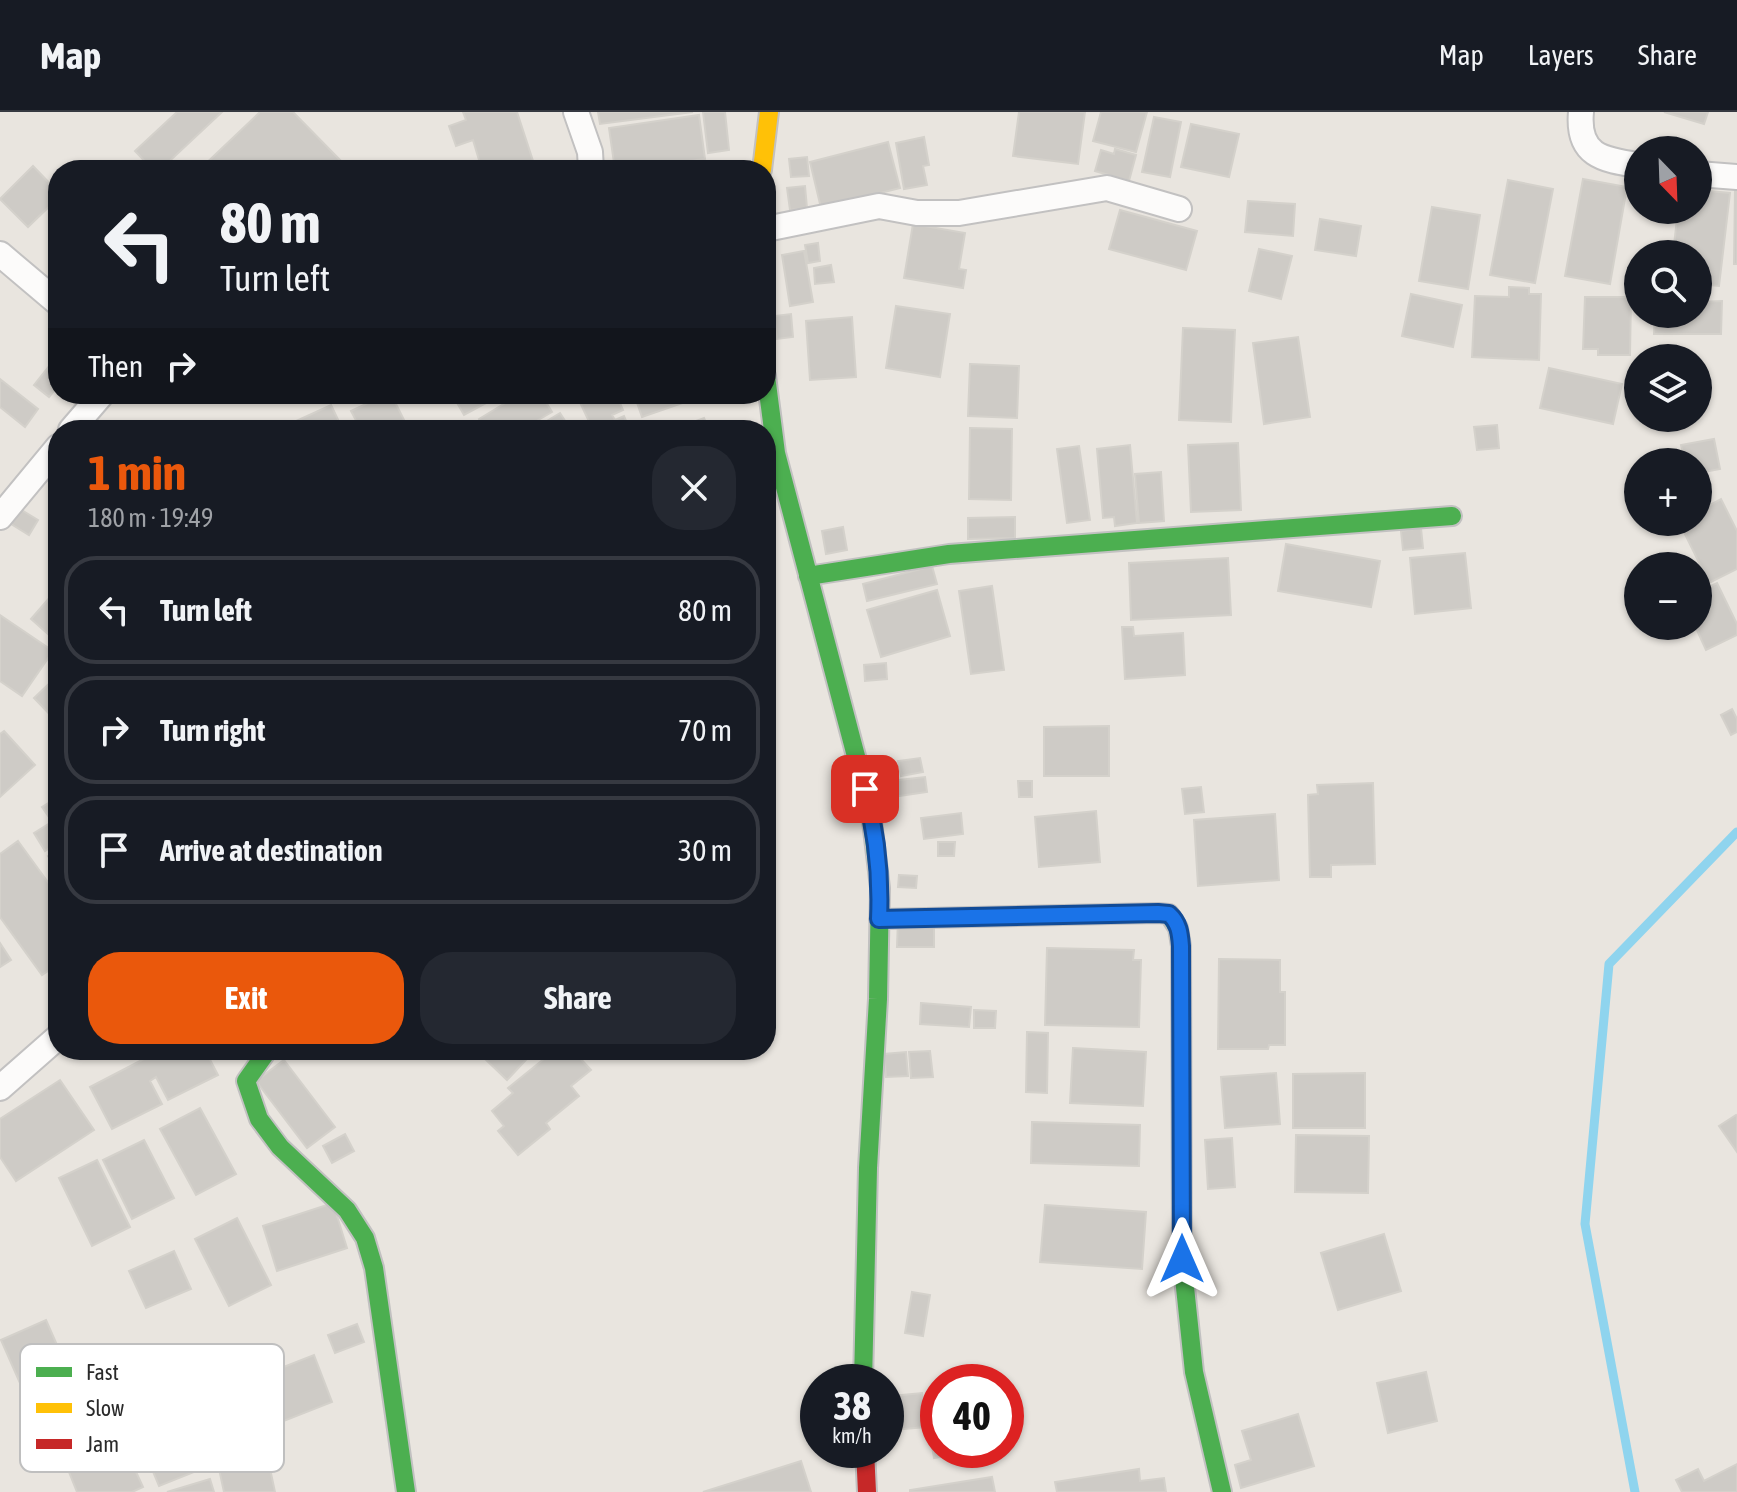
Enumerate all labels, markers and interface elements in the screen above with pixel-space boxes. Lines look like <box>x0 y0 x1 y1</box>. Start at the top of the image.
text: Map <box>40 34 101 77</box>
text: Map <box>1439 39 1484 71</box>
text: Layers <box>1528 39 1594 71</box>
text: Share <box>1638 39 1697 71</box>
north arrow <box>1624 136 1712 224</box>
map controls <box>1624 136 1712 640</box>
text: 80 m <box>220 191 321 255</box>
icon: left <box>88 192 192 296</box>
button: search <box>1624 240 1712 328</box>
text: Turn left <box>220 257 330 299</box>
icon: right <box>159 344 203 388</box>
button: layers <box>1624 344 1712 432</box>
text: Then <box>88 349 143 383</box>
text: 1 min <box>88 445 186 500</box>
button: close <box>652 446 736 530</box>
button: + <box>1624 448 1712 536</box>
text: 180 m · 19:49 <box>88 503 213 533</box>
button: − <box>1624 552 1712 640</box>
icon: left <box>92 588 136 632</box>
text: Turn left <box>160 593 252 627</box>
text: 80 m <box>678 593 732 627</box>
icon: right <box>92 708 136 752</box>
text: Turn right <box>160 713 266 747</box>
text: 70 m <box>678 713 732 747</box>
pin <box>831 755 899 823</box>
icon: arrive <box>843 767 887 811</box>
icon: arrive <box>92 828 136 872</box>
text: Arrive at destination <box>160 833 382 867</box>
text: 30 m <box>678 833 732 867</box>
button: Exit <box>88 952 404 1044</box>
button: Share <box>420 952 736 1044</box>
position arrow <box>1140 1217 1224 1301</box>
legend <box>20 1344 284 1472</box>
text: Fast <box>86 1359 119 1385</box>
speed limit sign: 40 <box>920 1364 1024 1468</box>
text: 38 <box>833 1383 871 1428</box>
text: Slow <box>86 1395 124 1421</box>
text: km/h <box>832 1424 872 1447</box>
text: Jam <box>86 1431 119 1457</box>

